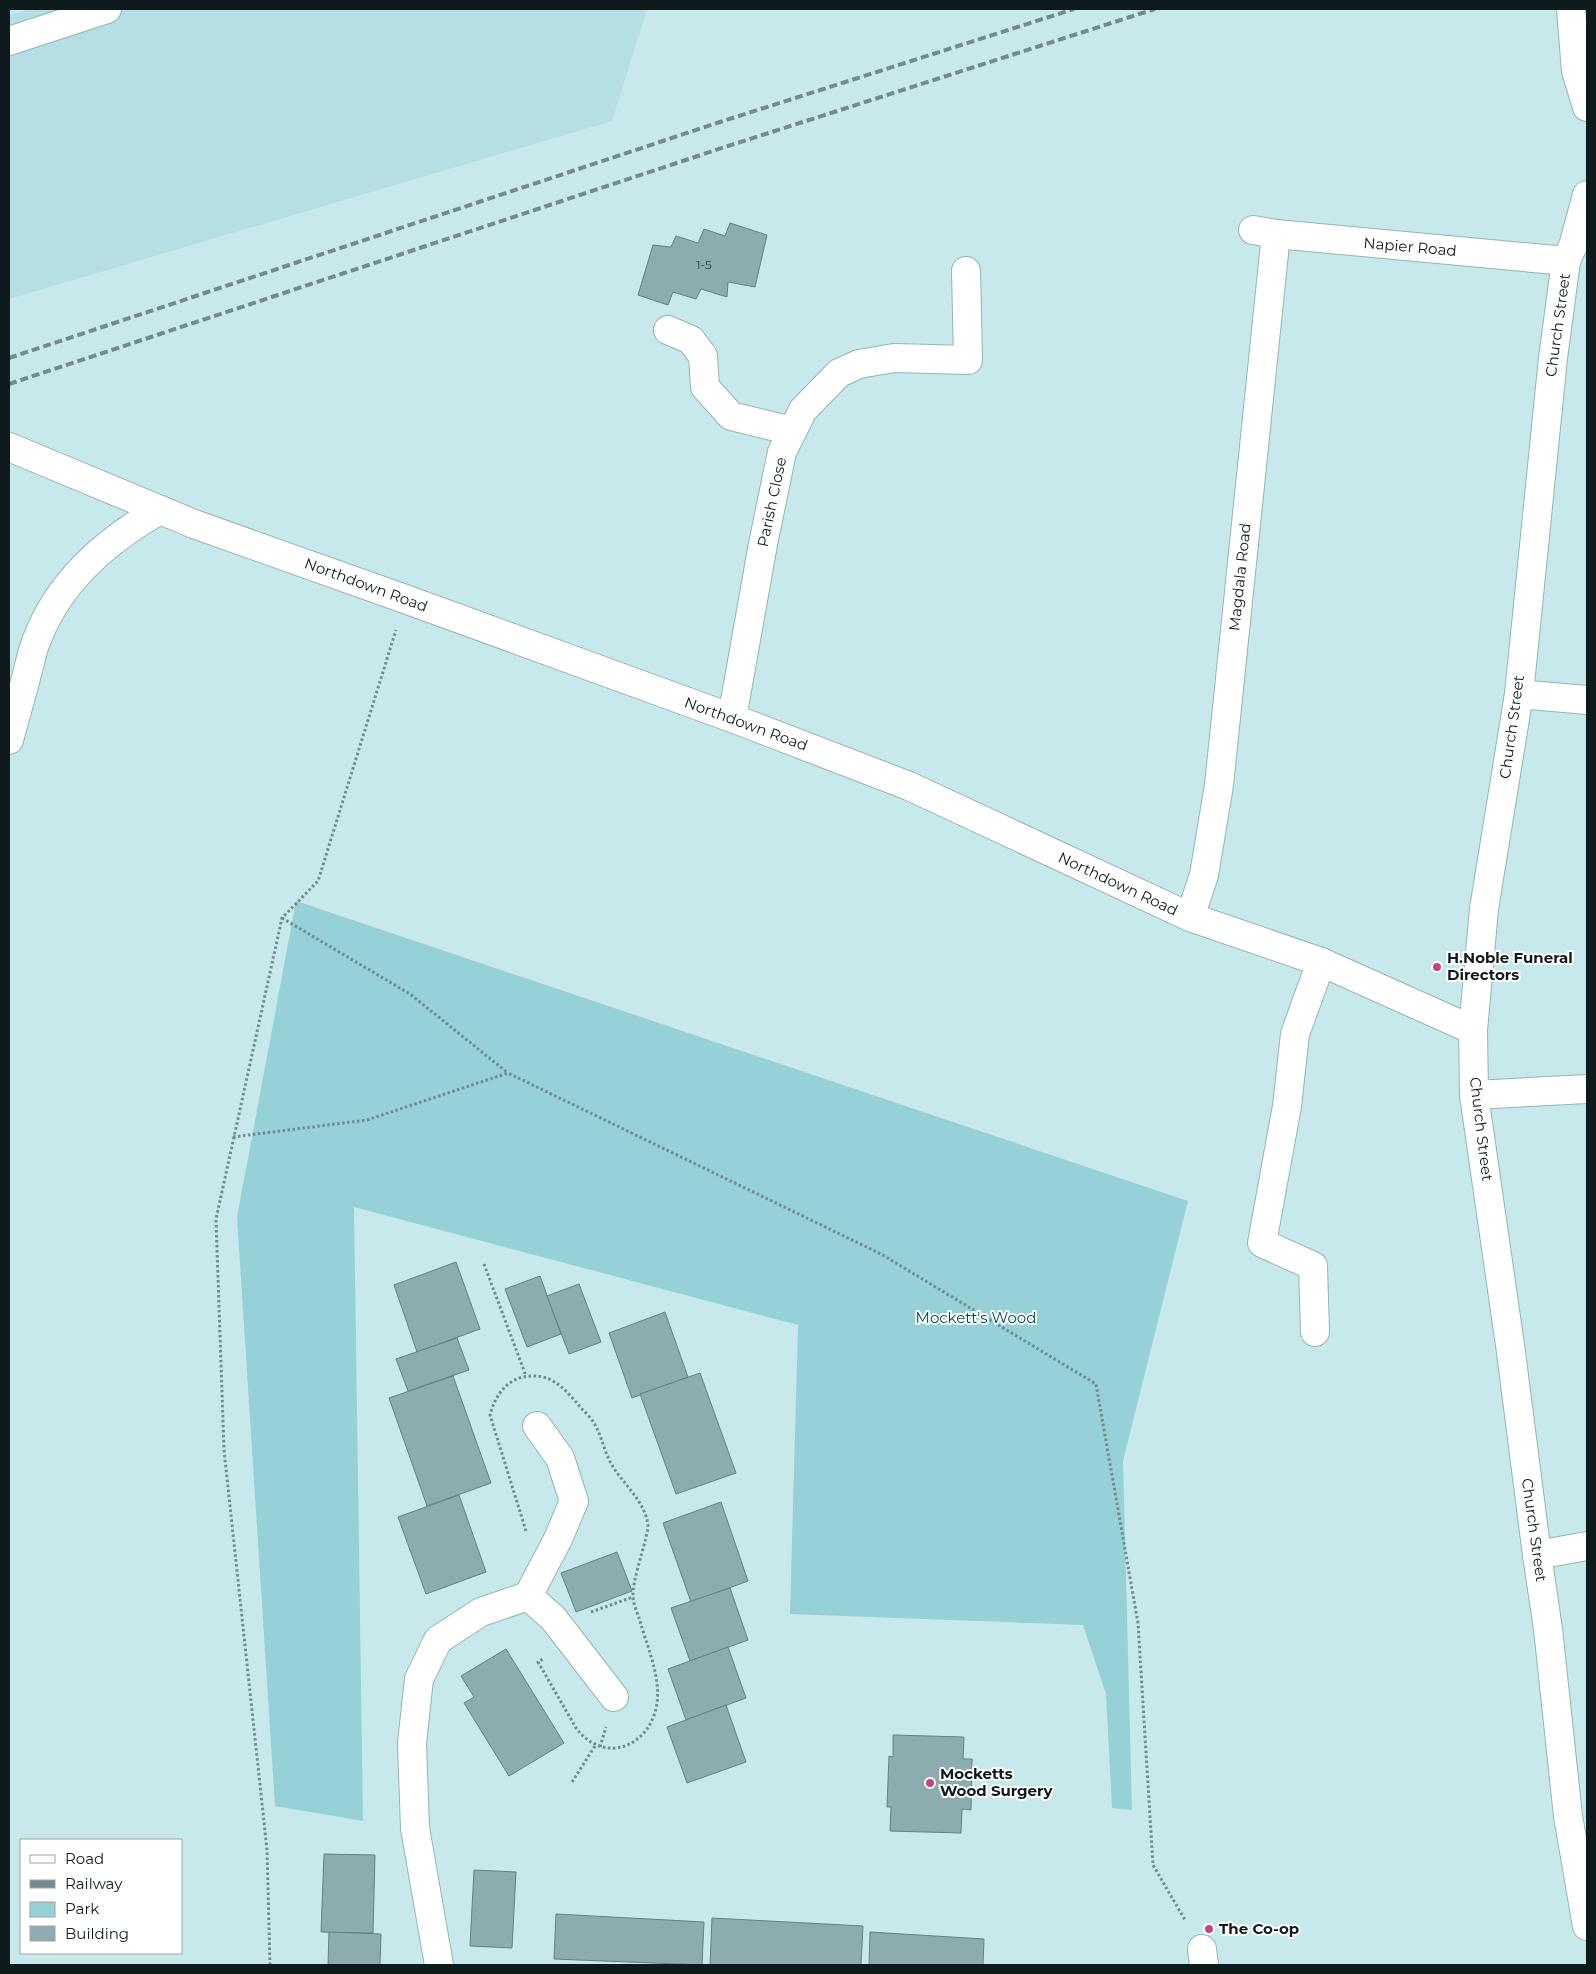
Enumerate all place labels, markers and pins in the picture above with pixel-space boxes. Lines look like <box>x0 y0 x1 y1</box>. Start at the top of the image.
place label: H.Noble Funeral Directors <box>1447 948 1573 984</box>
marker: H.Noble Funeral Directors <box>1431 961 1443 973</box>
place label: Mocketts Wood Surgery <box>940 1764 1054 1800</box>
marker: Mocketts Wood Surgery <box>924 1777 936 1789</box>
place label: The Co-op <box>1219 1919 1299 1938</box>
marker: The Co-op <box>1203 1923 1215 1935</box>

